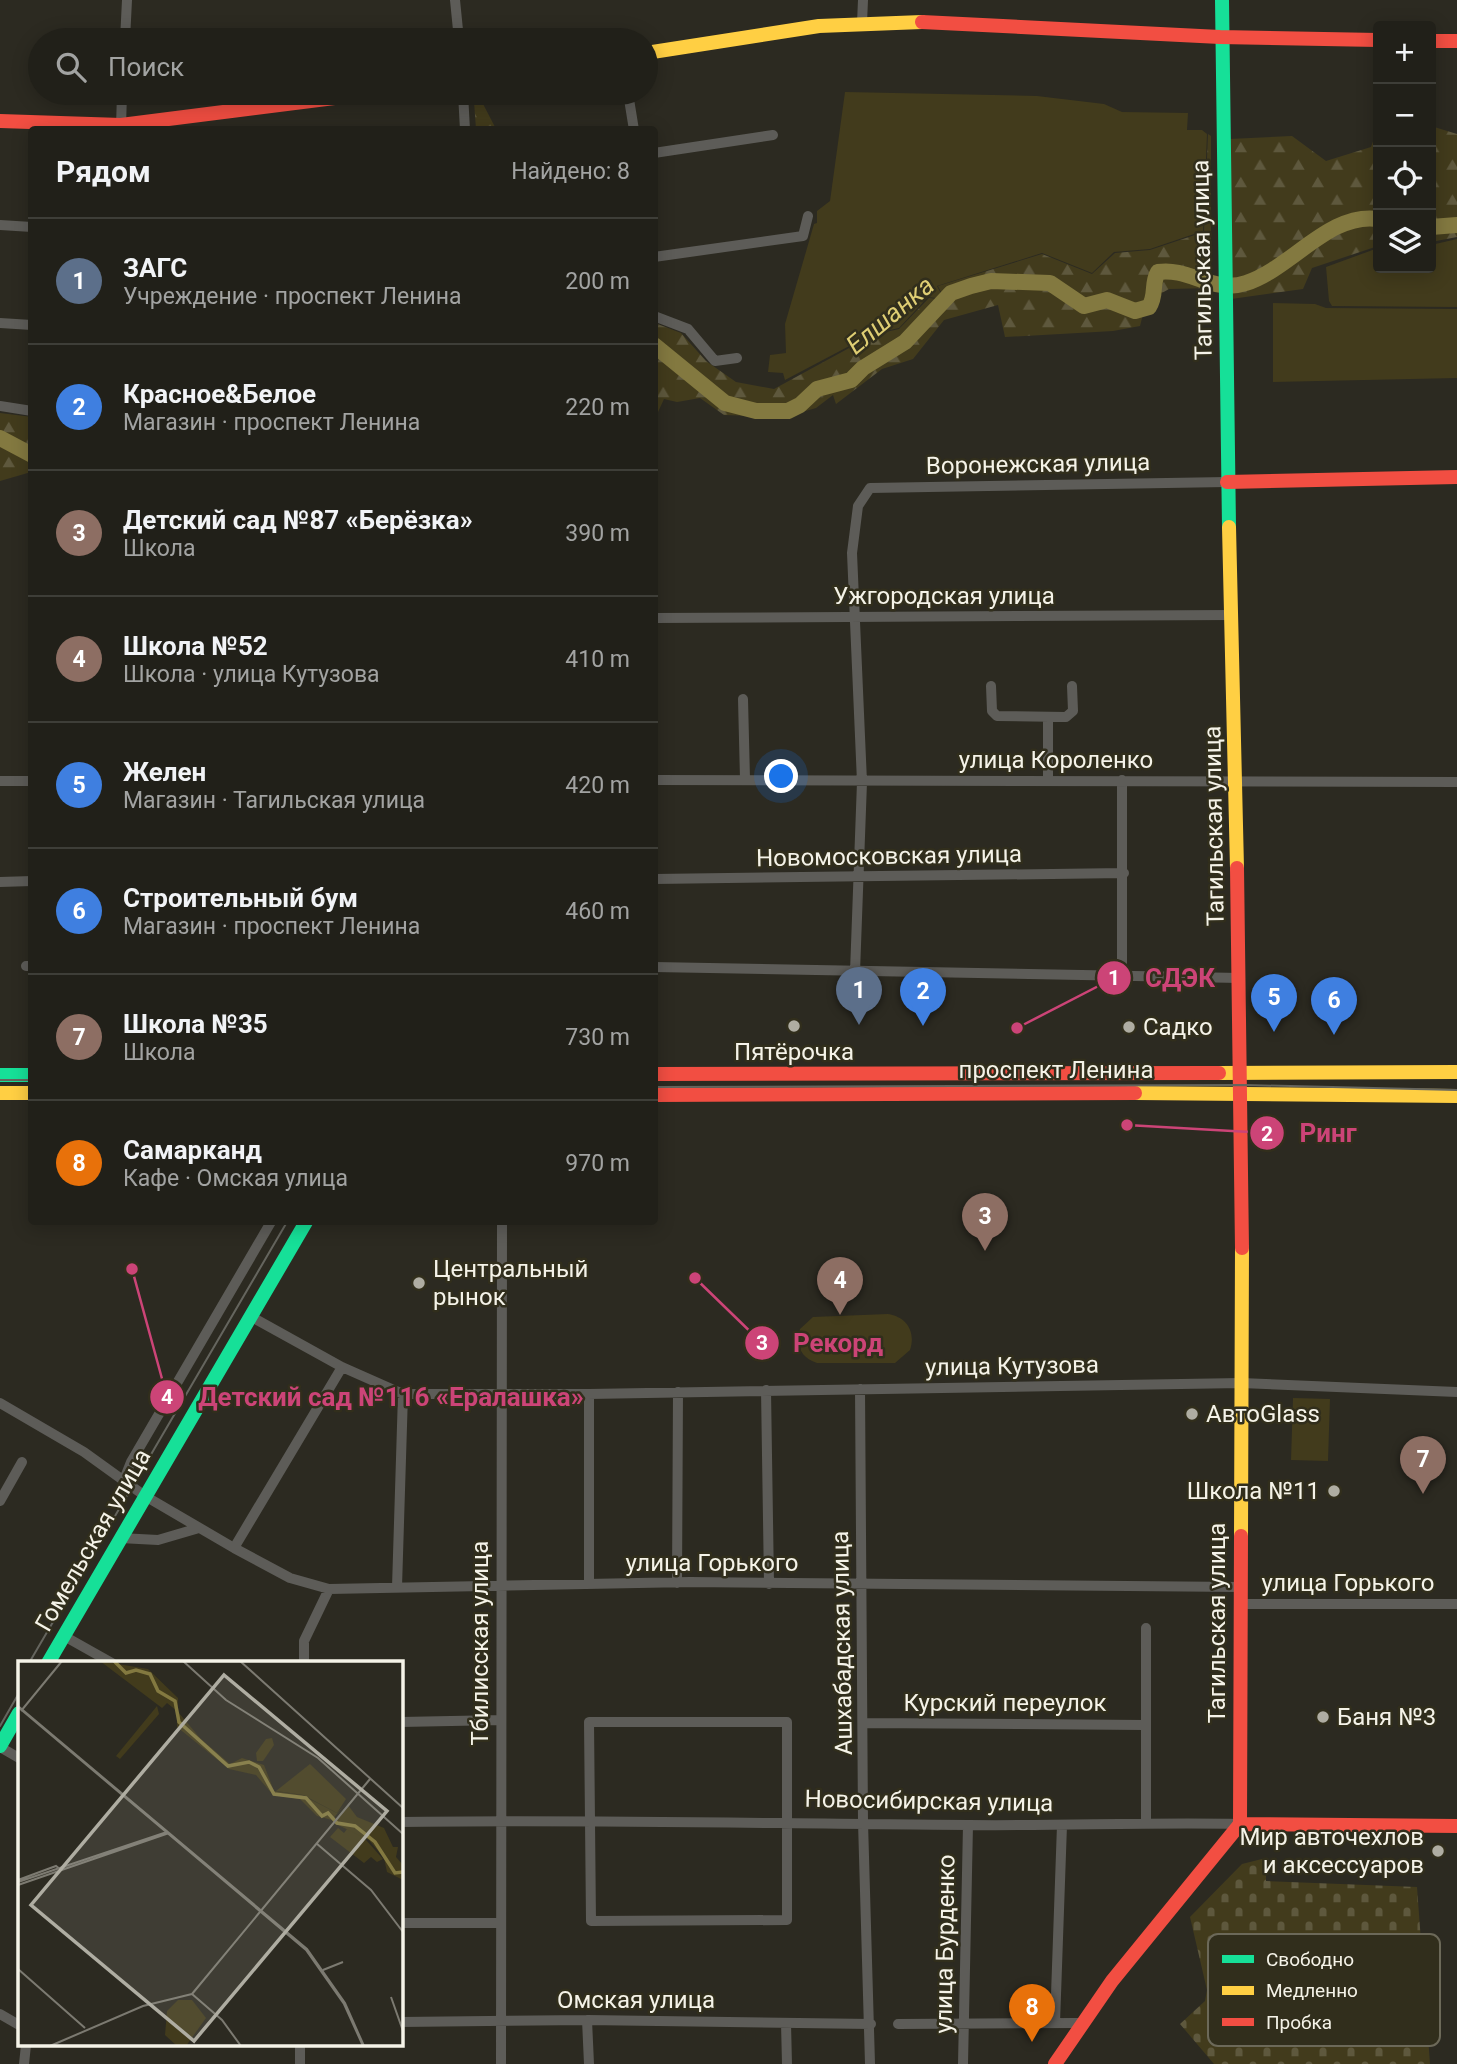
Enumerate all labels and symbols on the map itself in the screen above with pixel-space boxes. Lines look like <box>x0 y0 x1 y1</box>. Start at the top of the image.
street label: Тагильская улица <box>1186 160 1218 360</box>
water label: Елшанка <box>840 270 940 360</box>
street label: Воронежская улица <box>926 448 1150 480</box>
street label: Ужгородская улица <box>833 582 1055 610</box>
street label: Тагильская улица <box>1198 726 1230 926</box>
street label: улица Короленко <box>959 746 1153 774</box>
your location <box>764 759 798 793</box>
street label: Новомосковская улица <box>756 840 1022 872</box>
callout: СДЭК <box>1096 955 1229 1002</box>
text: СДЭК <box>1145 963 1215 993</box>
text: 1 <box>1108 966 1120 990</box>
pin: 1 <box>836 967 882 1025</box>
pin: 2 <box>900 968 946 1026</box>
pin: 5 <box>1251 974 1297 1032</box>
pin: 6 <box>1311 977 1357 1035</box>
place label: Садко <box>1143 1013 1213 1041</box>
marker: Пятёрочка <box>786 1018 802 1034</box>
marker: Садко <box>1121 1019 1137 1035</box>
place label: Пятёрочка <box>734 1038 854 1066</box>
street label: проспект Ленина <box>959 1056 1153 1084</box>
callout: Ринг <box>1250 1110 1370 1157</box>
text: Ринг <box>1299 1118 1357 1148</box>
text: 2 <box>1261 1122 1273 1146</box>
pin: 3 <box>962 1193 1008 1251</box>
place label: Центральный рынок <box>433 1255 588 1311</box>
pin: 4 <box>817 1257 863 1315</box>
marker: Центральный рынок <box>411 1275 427 1291</box>
callout: Рекорд <box>744 1319 897 1366</box>
text: Рекорд <box>793 1328 883 1358</box>
text: 3 <box>756 1331 768 1355</box>
street label: улица Кутузова <box>925 1350 1099 1382</box>
callout: Детский сад №116 «Ералашка» <box>150 1374 598 1421</box>
text: Детский сад №116 «Ералашка» <box>198 1382 584 1412</box>
text: 4 <box>161 1385 173 1409</box>
place label: АвтоGlass <box>1206 1400 1320 1428</box>
marker: АвтоGlass <box>1184 1406 1200 1422</box>
pin: 7 <box>1400 1436 1446 1494</box>
street label: Гомельская улица <box>29 1444 157 1636</box>
place label: Школа №11 <box>1187 1477 1320 1505</box>
marker: Школа №11 <box>1326 1483 1342 1499</box>
street label: Тагильская улица <box>1203 1523 1231 1723</box>
street label: Ашхабадская улица <box>826 1531 858 1755</box>
street label: Тбилисская улица <box>466 1541 494 1745</box>
street label: улица Горького <box>625 1549 799 1577</box>
street label: улица Горького <box>1261 1569 1435 1597</box>
inset map <box>18 1661 402 2046</box>
street label: Курский переулок <box>903 1689 1107 1717</box>
place label: Баня №3 <box>1337 1703 1436 1731</box>
marker: Баня №3 <box>1315 1709 1331 1725</box>
street label: Новосибирская улица <box>804 1785 1054 1817</box>
place label: Мир авточехлов и аксессуаров <box>1239 1823 1424 1879</box>
marker: Мир авточехлов и аксессуаров <box>1430 1843 1446 1859</box>
street label: улица Бурденко <box>929 1854 961 2034</box>
legend <box>1208 1934 1440 2046</box>
text: Свободно <box>1266 1948 1354 1971</box>
text: Медленно <box>1266 1979 1358 2002</box>
pin: 8 <box>1009 1984 1055 2042</box>
street label: Омская улица <box>557 1986 715 2014</box>
text: Пробка <box>1266 2011 1332 2034</box>

